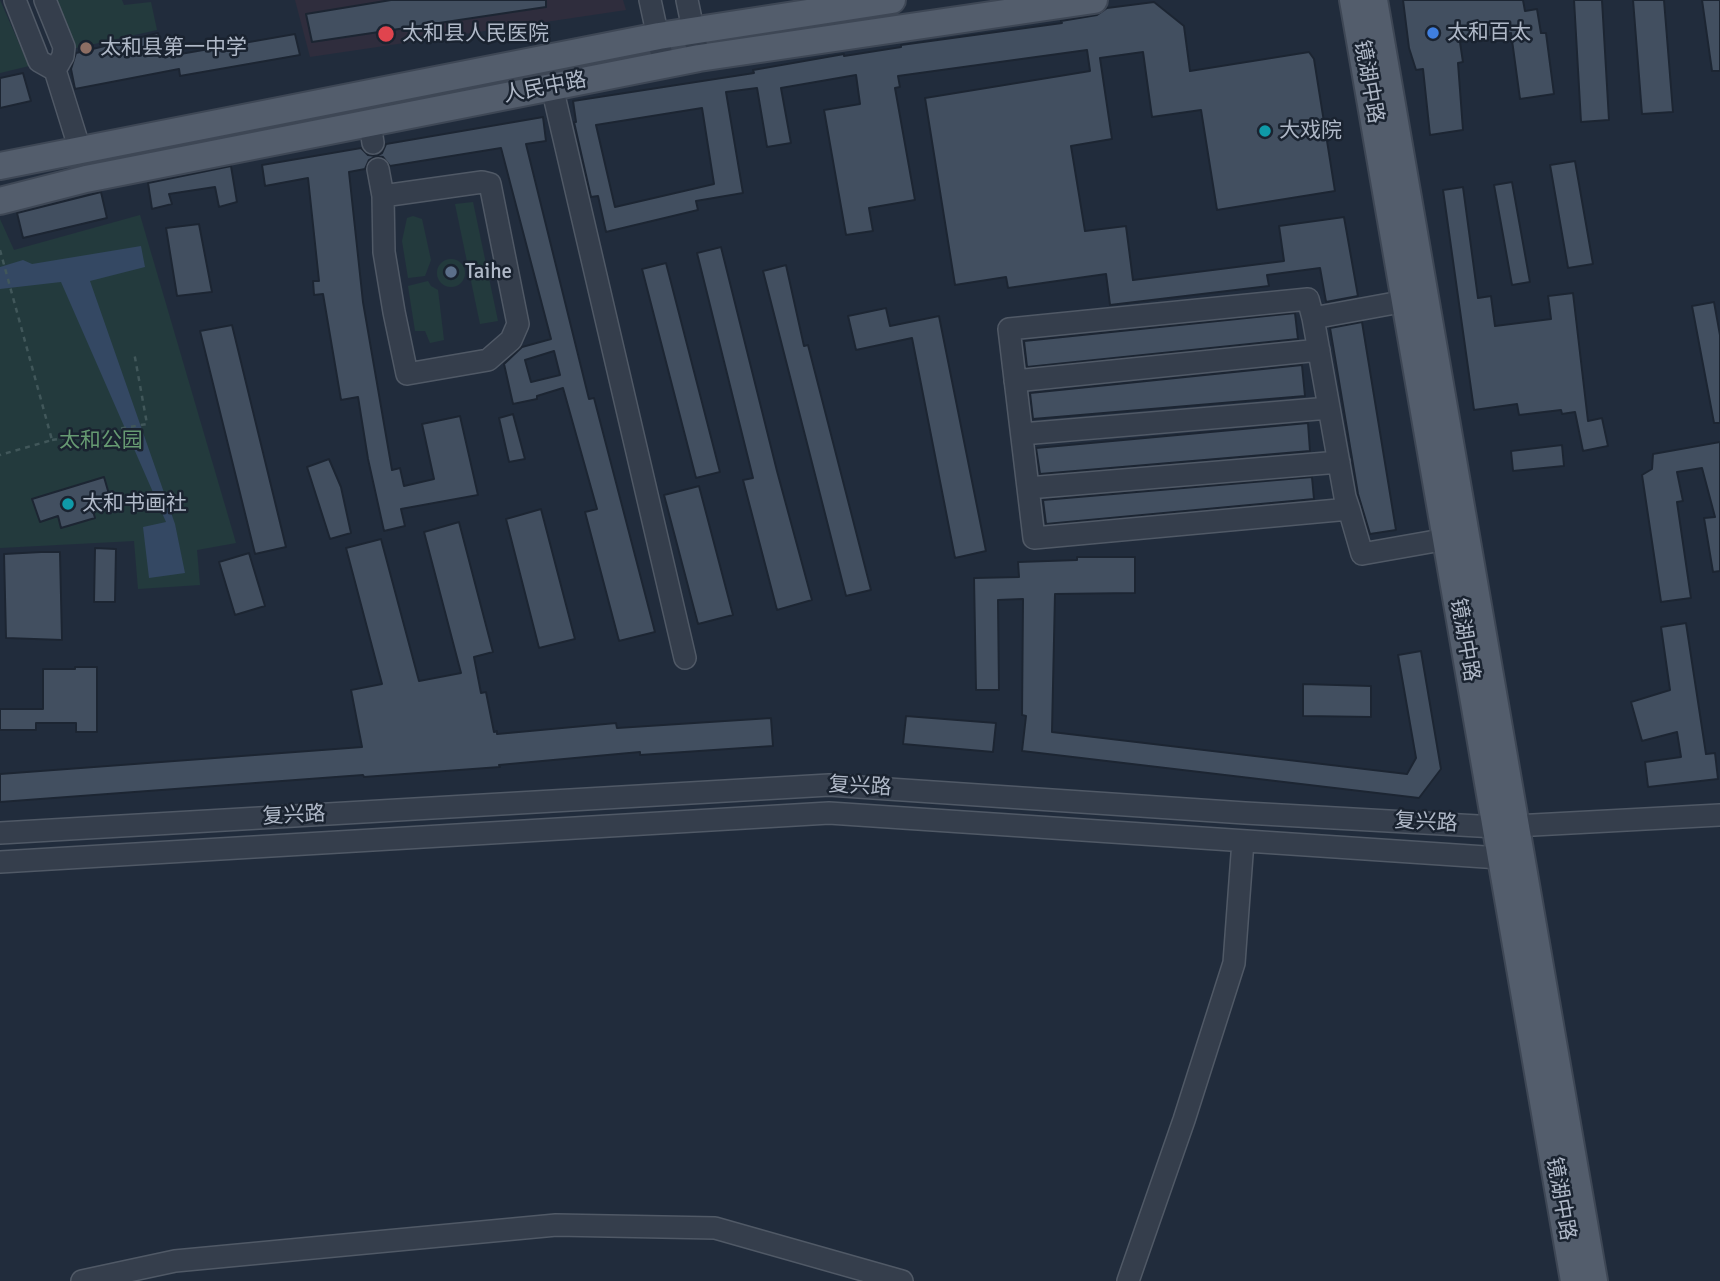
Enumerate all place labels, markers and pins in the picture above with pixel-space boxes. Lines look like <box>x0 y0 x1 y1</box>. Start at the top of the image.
place label: 太和百太 <box>1447 20 1531 46</box>
place label: 太和县人民医院 <box>402 21 549 47</box>
marker: 太和县人民医院 <box>376 24 396 44</box>
marker: 太和百太 <box>1425 25 1441 41</box>
place label: 太和县第一中学 <box>100 35 247 61</box>
marker: 太和县第一中学 <box>78 40 94 56</box>
place label: 大戏院 <box>1279 118 1342 144</box>
marker: 大戏院 <box>1257 123 1273 139</box>
place label: Taihe <box>465 259 512 285</box>
marker: Taihe <box>443 264 459 280</box>
place label: 太和书画社 <box>82 491 187 517</box>
marker: 太和书画社 <box>60 496 76 512</box>

